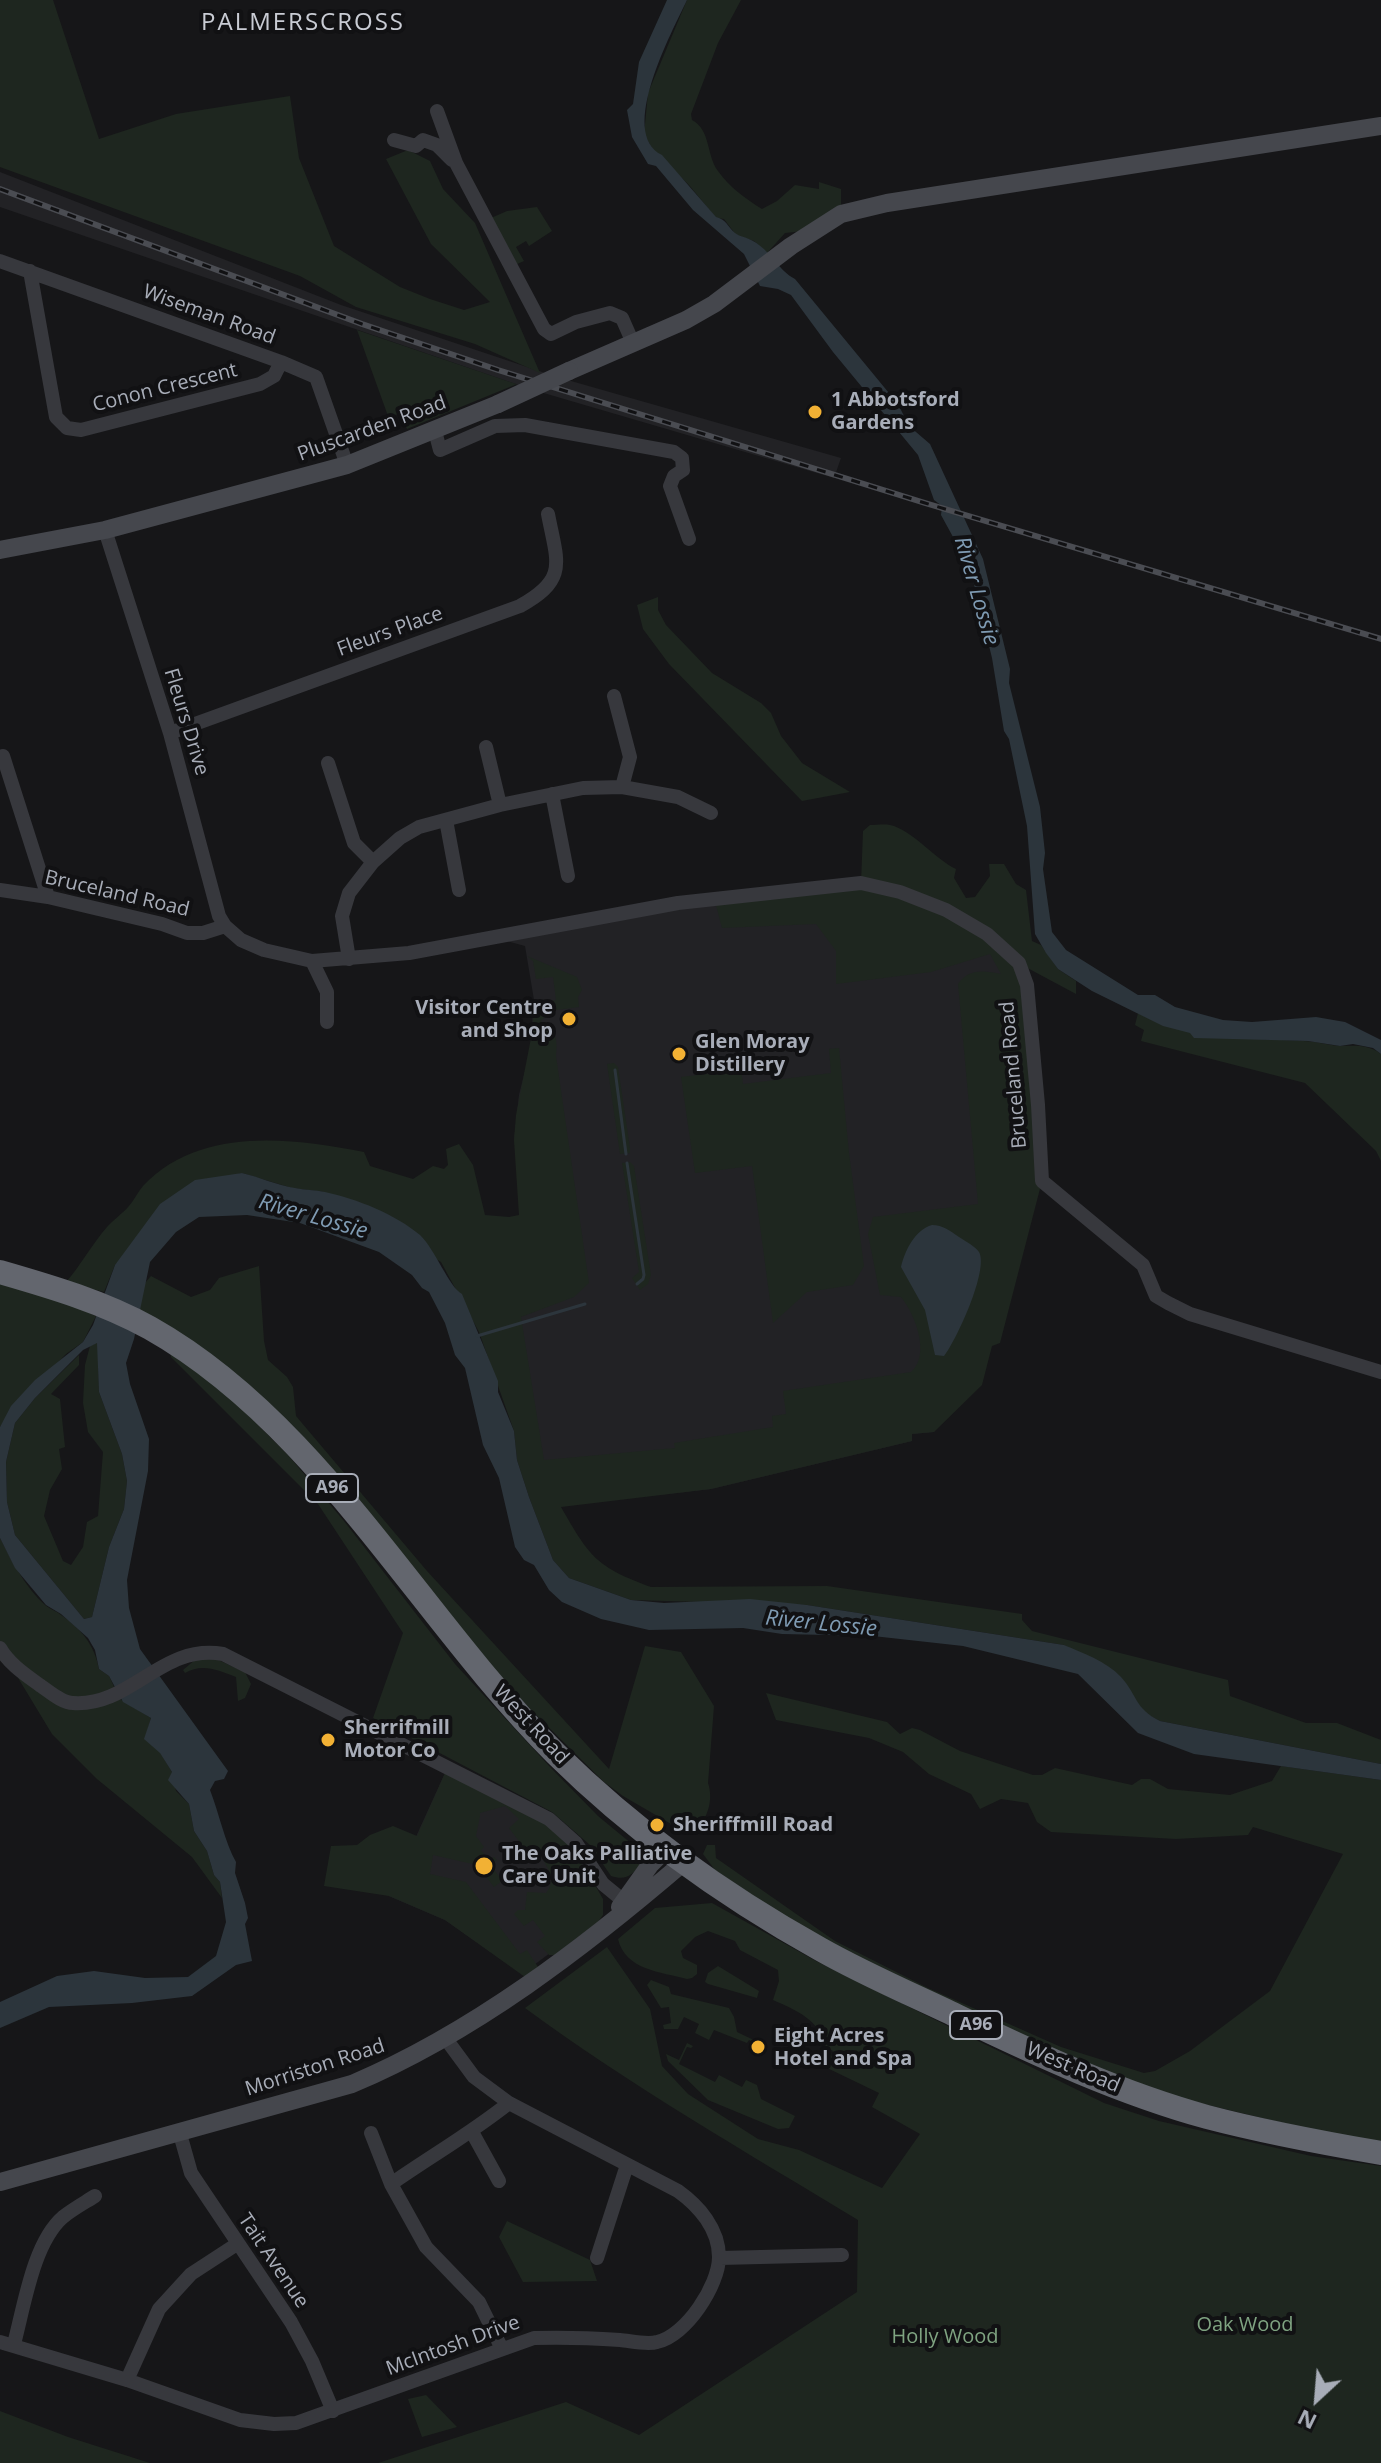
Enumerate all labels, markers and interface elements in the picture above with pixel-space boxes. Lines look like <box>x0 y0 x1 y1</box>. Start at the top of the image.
district label: PALMERSCROSS <box>201 9 405 37</box>
street label: Wiseman Road <box>140 280 278 350</box>
street label: Conon Crescent <box>90 358 240 418</box>
place label: 1 Abbotsford Gardens <box>831 388 960 435</box>
street label: Pluscarden Road <box>294 391 450 467</box>
marker: 1 Abbotsford Gardens <box>806 403 824 421</box>
water label: River Lossie <box>948 534 1004 648</box>
street label: Fleurs Place <box>334 602 446 662</box>
street label: Fleurs Drive <box>158 666 214 778</box>
street label: Bruceland Road <box>42 866 192 922</box>
place label: Visitor Centre and Shop <box>415 996 553 1043</box>
street label: Bruceland Road <box>996 1000 1032 1150</box>
marker: Visitor Centre and Shop <box>560 1010 578 1028</box>
place label: Glen Moray Distillery <box>695 1030 810 1077</box>
marker: Glen Moray Distillery <box>670 1045 688 1063</box>
water label: River Lossie <box>256 1189 370 1245</box>
road number: A96 <box>306 1474 358 1502</box>
water label: River Lossie <box>764 1605 878 1643</box>
street label: West Road <box>488 1681 574 1769</box>
place label: Sherrifmill Motor Co <box>344 1716 450 1763</box>
marker: Sherrifmill Motor Co <box>319 1731 337 1749</box>
place label: Sheriffmill Road <box>673 1813 833 1837</box>
marker: Sheriffmill Road <box>648 1816 666 1834</box>
place label: The Oaks Palliative Care Unit <box>502 1842 692 1889</box>
marker: The Oaks Palliative Care Unit <box>473 1855 495 1877</box>
road number: A96 <box>950 2011 1002 2039</box>
place label: Eight Acres Hotel and Spa <box>774 2024 912 2071</box>
street label: Morriston Road <box>242 2034 388 2102</box>
marker: Eight Acres Hotel and Spa <box>749 2038 767 2056</box>
street label: West Road <box>1023 2038 1123 2098</box>
street label: Tait Avenue <box>233 2209 313 2313</box>
street label: McIntosh Drive <box>383 2311 523 2381</box>
park label: Oak Wood <box>1196 2313 1294 2337</box>
park label: Holly Wood <box>892 2325 998 2349</box>
north arrow <box>1277 2359 1357 2439</box>
text: N <box>1292 2403 1321 2438</box>

